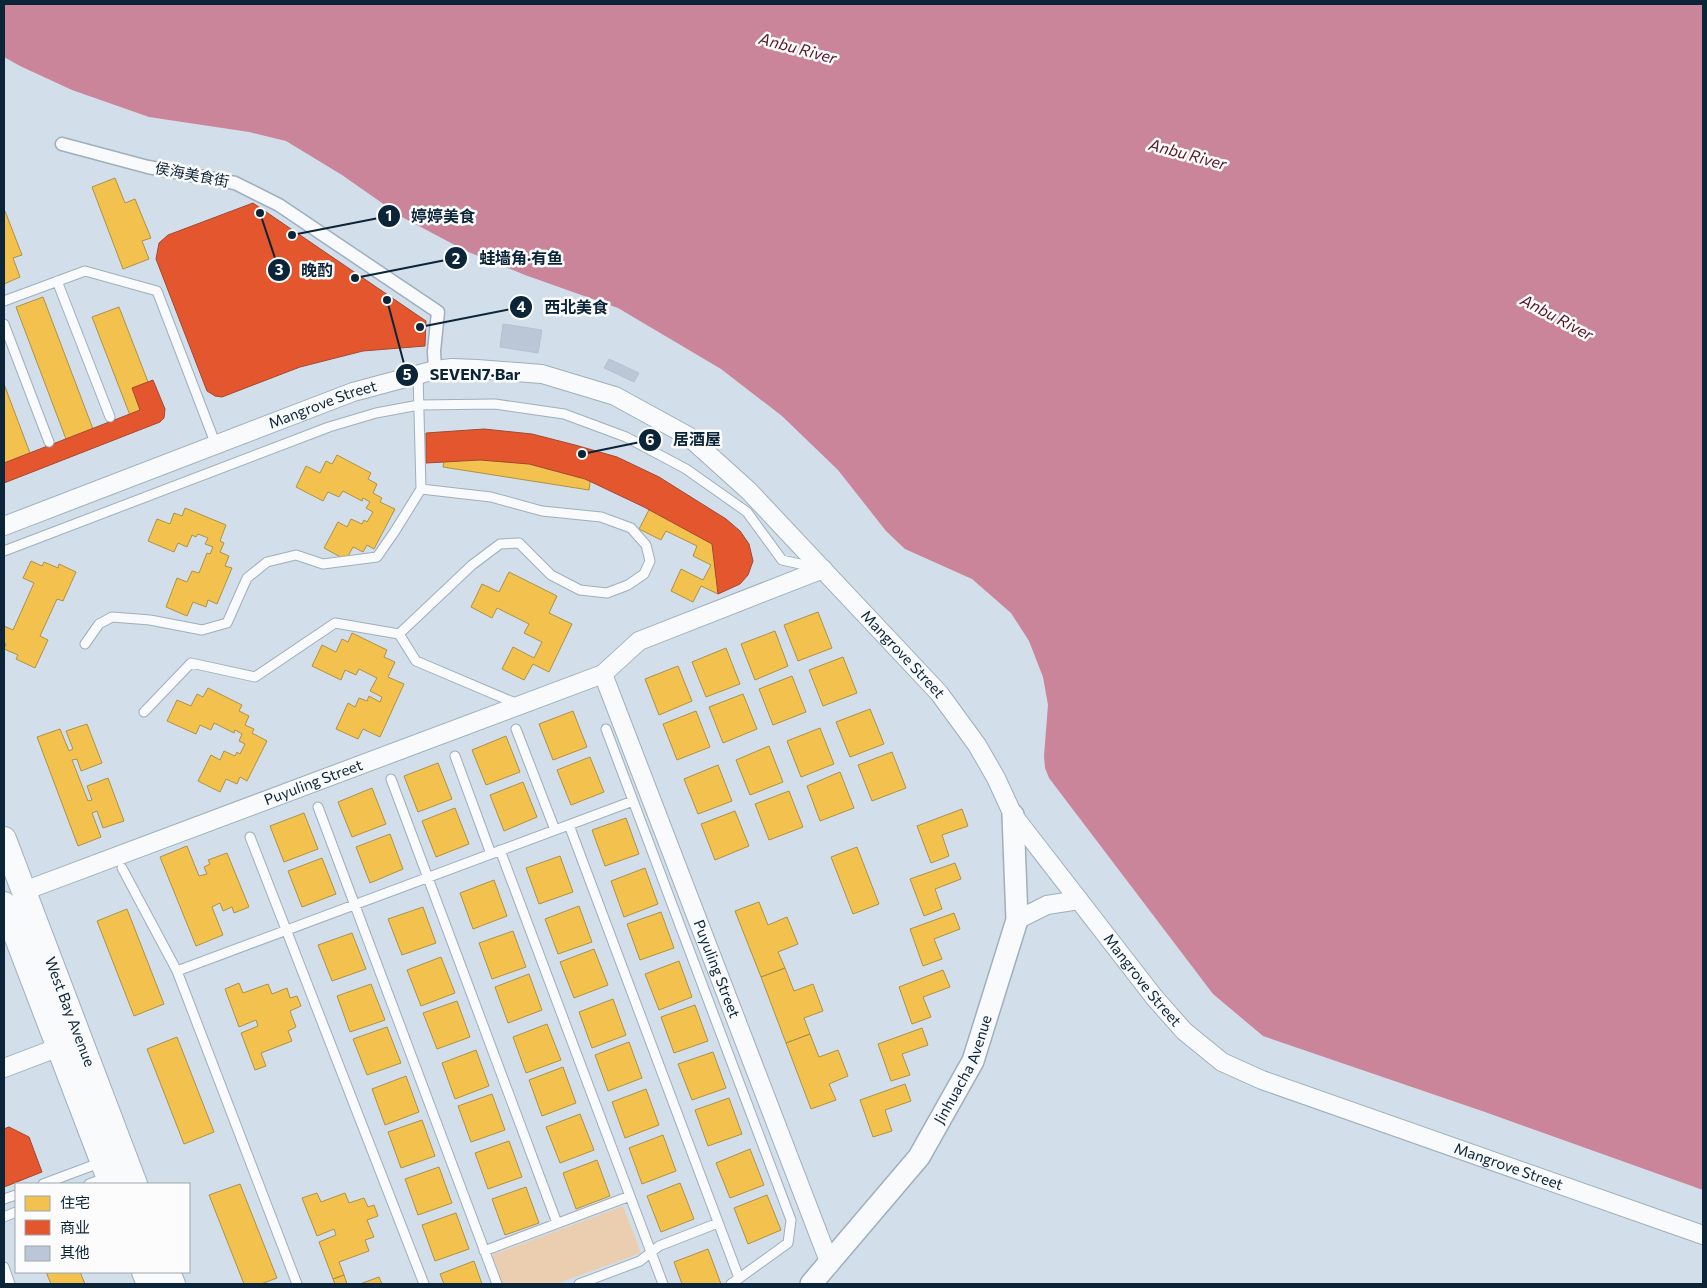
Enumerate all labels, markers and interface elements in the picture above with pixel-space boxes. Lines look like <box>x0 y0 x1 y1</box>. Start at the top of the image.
water label: Anbu River <box>756 28 840 67</box>
water label: Anbu River <box>1146 134 1230 173</box>
street label: 侯海美食街 <box>154 158 231 190</box>
callout: 婷婷美食 <box>376 201 485 232</box>
text: 1 <box>386 206 392 224</box>
text: 婷婷美食 <box>411 206 476 225</box>
callout: 蛙墙角·有鱼 <box>444 243 573 274</box>
text: 蛙墙角·有鱼 <box>479 248 563 267</box>
text: 2 <box>452 249 460 267</box>
callout: 晚酌 <box>266 255 343 286</box>
text: 3 <box>275 260 284 278</box>
text: 晚酌 <box>301 260 333 279</box>
water label: Anbu River <box>1517 289 1597 344</box>
callout: 西北美食 <box>509 291 618 322</box>
text: 4 <box>516 297 526 315</box>
text: 西北美食 <box>544 297 609 316</box>
callout: SEVEN7·Bar <box>395 359 531 390</box>
text: SEVEN7·Bar <box>430 364 521 383</box>
text: 5 <box>403 365 412 383</box>
street label: Mangrove Street <box>266 376 378 432</box>
callout: 居酒屋 <box>638 424 731 455</box>
text: 居酒屋 <box>673 429 721 448</box>
text: 6 <box>645 430 655 448</box>
street label: Mangrove Street <box>858 606 949 701</box>
street label: Puyuling Street <box>261 755 365 808</box>
street label: Puyuling Street <box>690 917 744 1020</box>
street label: Mangrove Street <box>1100 930 1186 1030</box>
street label: West Bay Avenue <box>42 954 100 1069</box>
street label: Jinhuacha Avenue <box>929 1013 995 1127</box>
street label: Mangrove Street <box>1452 1138 1566 1193</box>
legend <box>15 1183 190 1273</box>
text: 住宅 <box>60 1193 90 1211</box>
text: 商业 <box>60 1218 90 1236</box>
text: 其他 <box>60 1243 90 1261</box>

